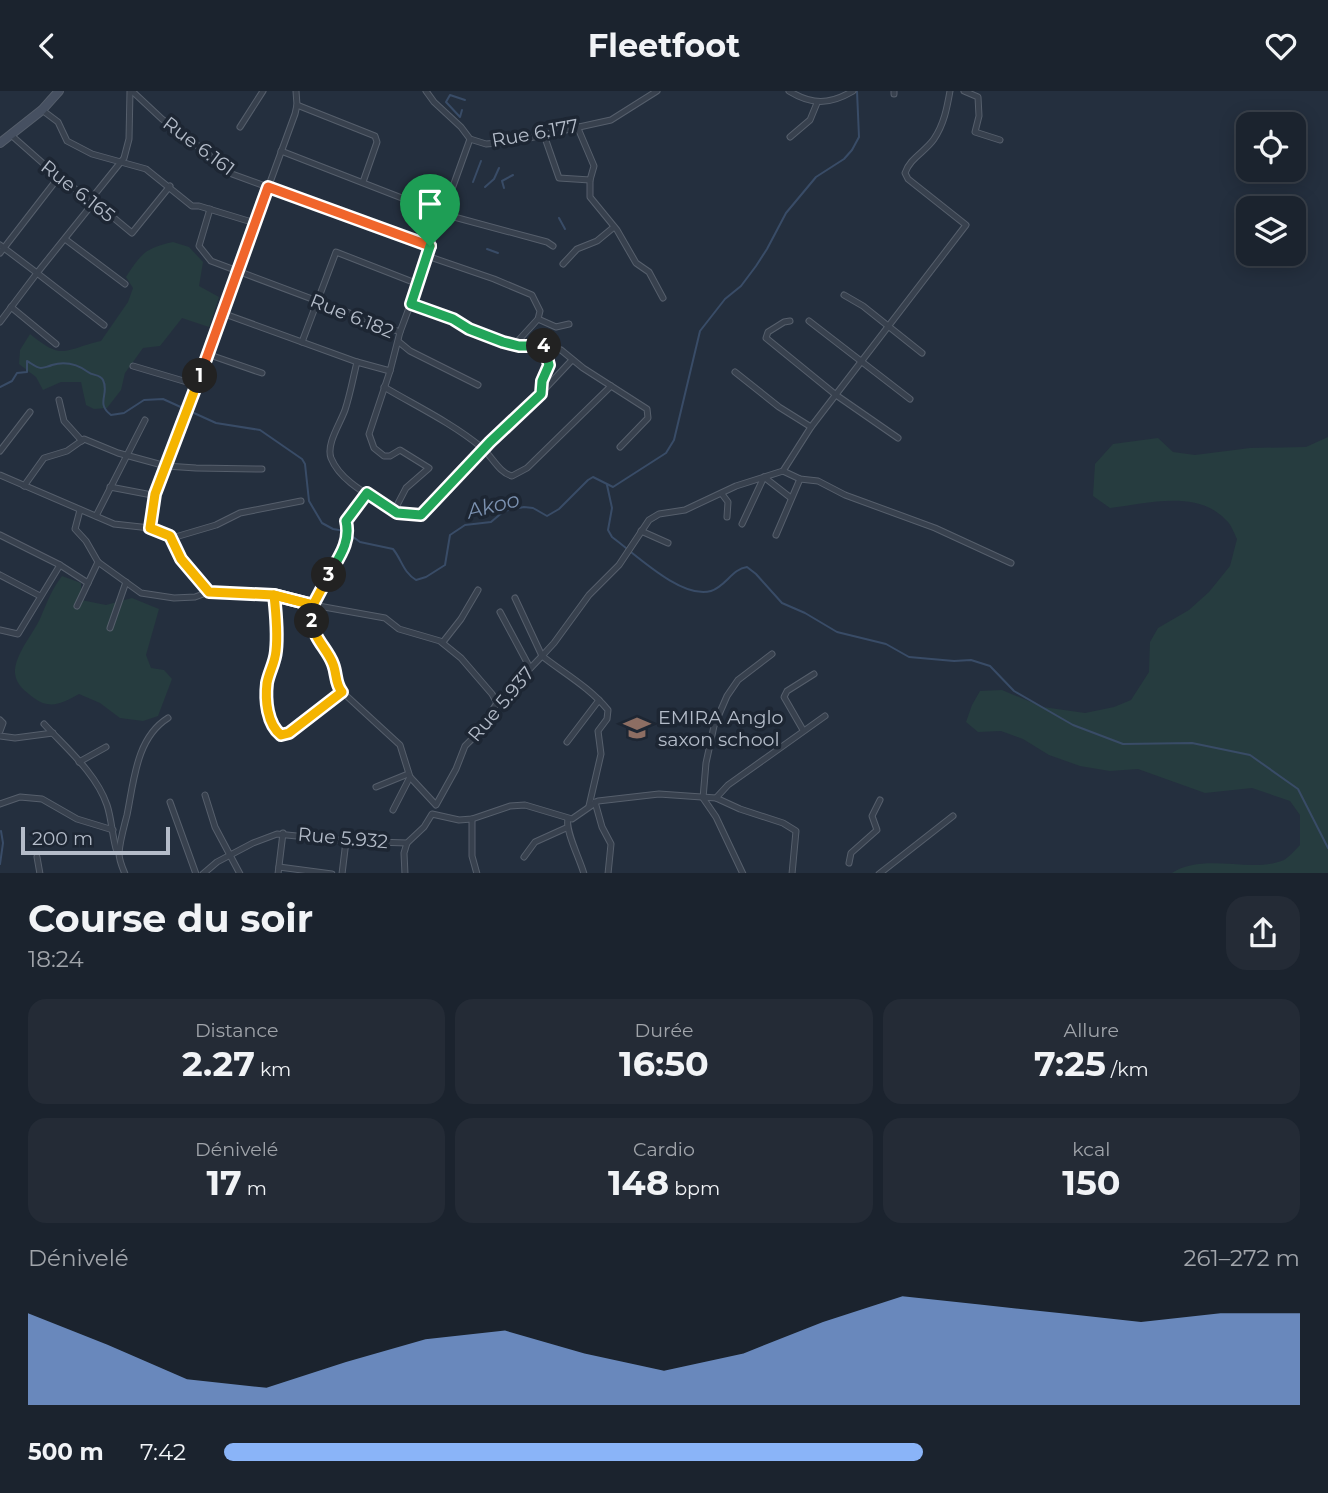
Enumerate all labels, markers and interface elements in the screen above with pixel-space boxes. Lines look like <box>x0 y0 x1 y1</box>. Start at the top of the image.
text: Fleetfoot <box>588 26 740 65</box>
icon: back <box>28 27 66 65</box>
icon: heart <box>1262 27 1300 65</box>
street label: Rue 6.161 <box>159 112 239 180</box>
map controls <box>1236 112 1306 266</box>
button: locate <box>1236 112 1306 182</box>
street label: Rue 6.177 <box>490 114 580 152</box>
street label: Rue 6.165 <box>36 155 120 227</box>
pin <box>400 174 460 246</box>
icon: arrive <box>411 185 449 223</box>
button: layers <box>1236 196 1306 266</box>
street label: Rue 6.182 <box>307 289 397 343</box>
pin: 4 <box>526 329 562 363</box>
text: 4 <box>537 334 550 357</box>
pin: 1 <box>182 359 218 393</box>
text: 1 <box>196 364 203 387</box>
water label: Akoo <box>462 486 522 524</box>
pin: 3 <box>312 557 346 593</box>
text: 3 <box>323 563 334 586</box>
pin: 2 <box>294 603 330 639</box>
text: 2 <box>306 609 317 632</box>
street label: Rue 5.937 <box>463 662 539 746</box>
place label: EMIRA Anglo saxon school <box>658 706 784 751</box>
school or university icon: EMIRA Anglo saxon school <box>622 713 652 743</box>
street label: Rue 5.932 <box>297 823 389 853</box>
scale bar <box>21 825 170 856</box>
text: 200 m <box>32 827 93 850</box>
text: Course du soir <box>28 895 313 942</box>
button: share <box>1226 896 1300 970</box>
text: 18:24 <box>28 945 84 973</box>
text: Distance <box>195 1019 278 1042</box>
text: Durée <box>635 1019 693 1042</box>
text: Allure <box>1064 1019 1119 1042</box>
text: 2.27 <box>182 1042 255 1085</box>
text: 16:50 <box>619 1042 709 1085</box>
text: 7:25 <box>1034 1042 1106 1085</box>
text: km <box>255 1058 291 1081</box>
text: /km <box>1106 1058 1149 1081</box>
text: Dénivelé <box>195 1138 278 1161</box>
text: Cardio <box>633 1138 695 1161</box>
text: kcal <box>1072 1138 1110 1161</box>
text: 17 <box>206 1161 242 1204</box>
text: 148 <box>608 1161 669 1204</box>
text: 150 <box>1062 1161 1120 1204</box>
text: m <box>242 1177 267 1200</box>
text: bpm <box>669 1177 720 1200</box>
text: Dénivelé <box>28 1244 129 1272</box>
text: 261–272 m <box>1183 1244 1300 1272</box>
text: 500 m <box>28 1438 104 1466</box>
text: 7:42 <box>140 1438 186 1466</box>

